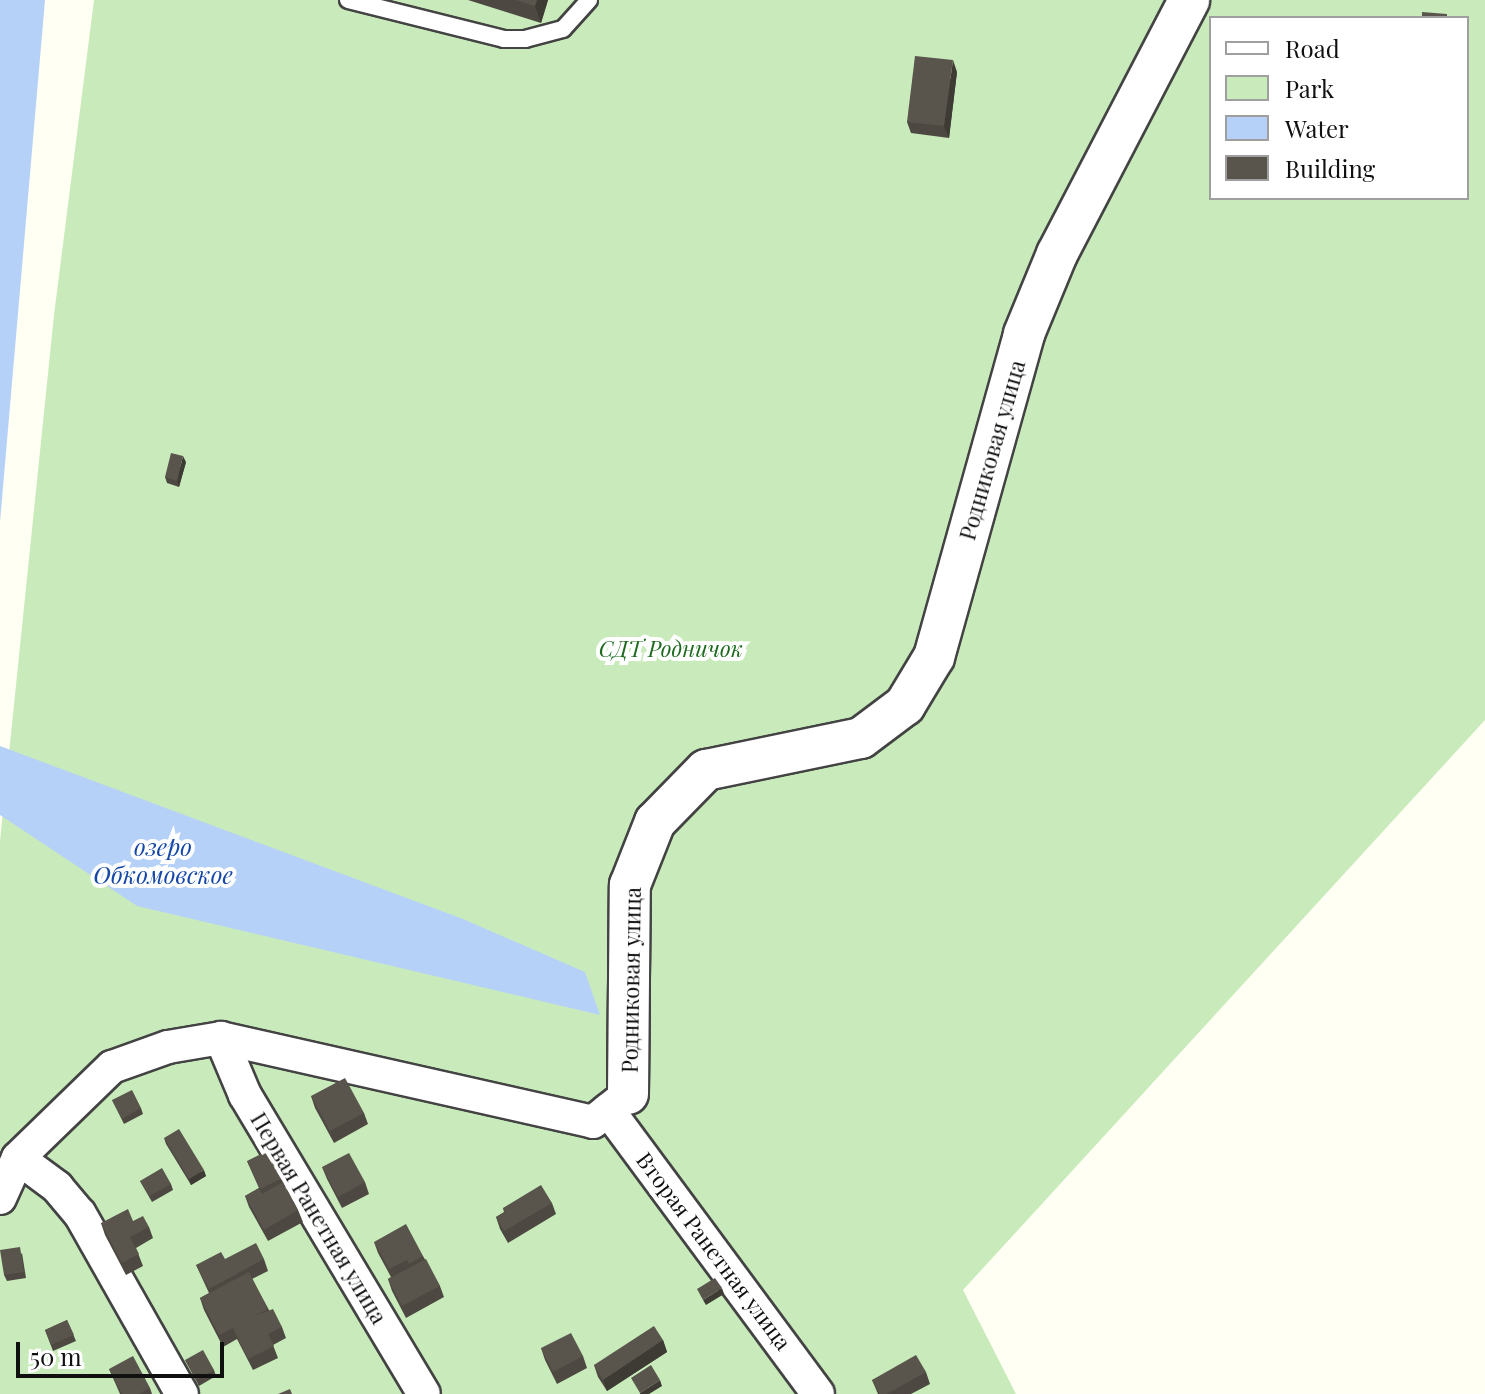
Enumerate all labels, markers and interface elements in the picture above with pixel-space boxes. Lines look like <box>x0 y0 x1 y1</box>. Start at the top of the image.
legend <box>1209 16 1469 200</box>
text: Road <box>1285 32 1340 64</box>
text: Park <box>1285 72 1334 104</box>
text: Water <box>1285 112 1349 144</box>
text: Building <box>1285 152 1375 184</box>
street label: Родниковая улица <box>954 357 1030 543</box>
park label: СДТ Родничок <box>599 636 743 662</box>
water label: озеро Обкомовское <box>93 833 233 889</box>
street label: Родниковая улица <box>616 887 646 1073</box>
street label: Первая Ранетная улица <box>245 1108 393 1328</box>
street label: Вторая Ранетная улица <box>631 1147 797 1355</box>
scale bar <box>20 1326 228 1376</box>
text: 50 m <box>30 1340 82 1372</box>

